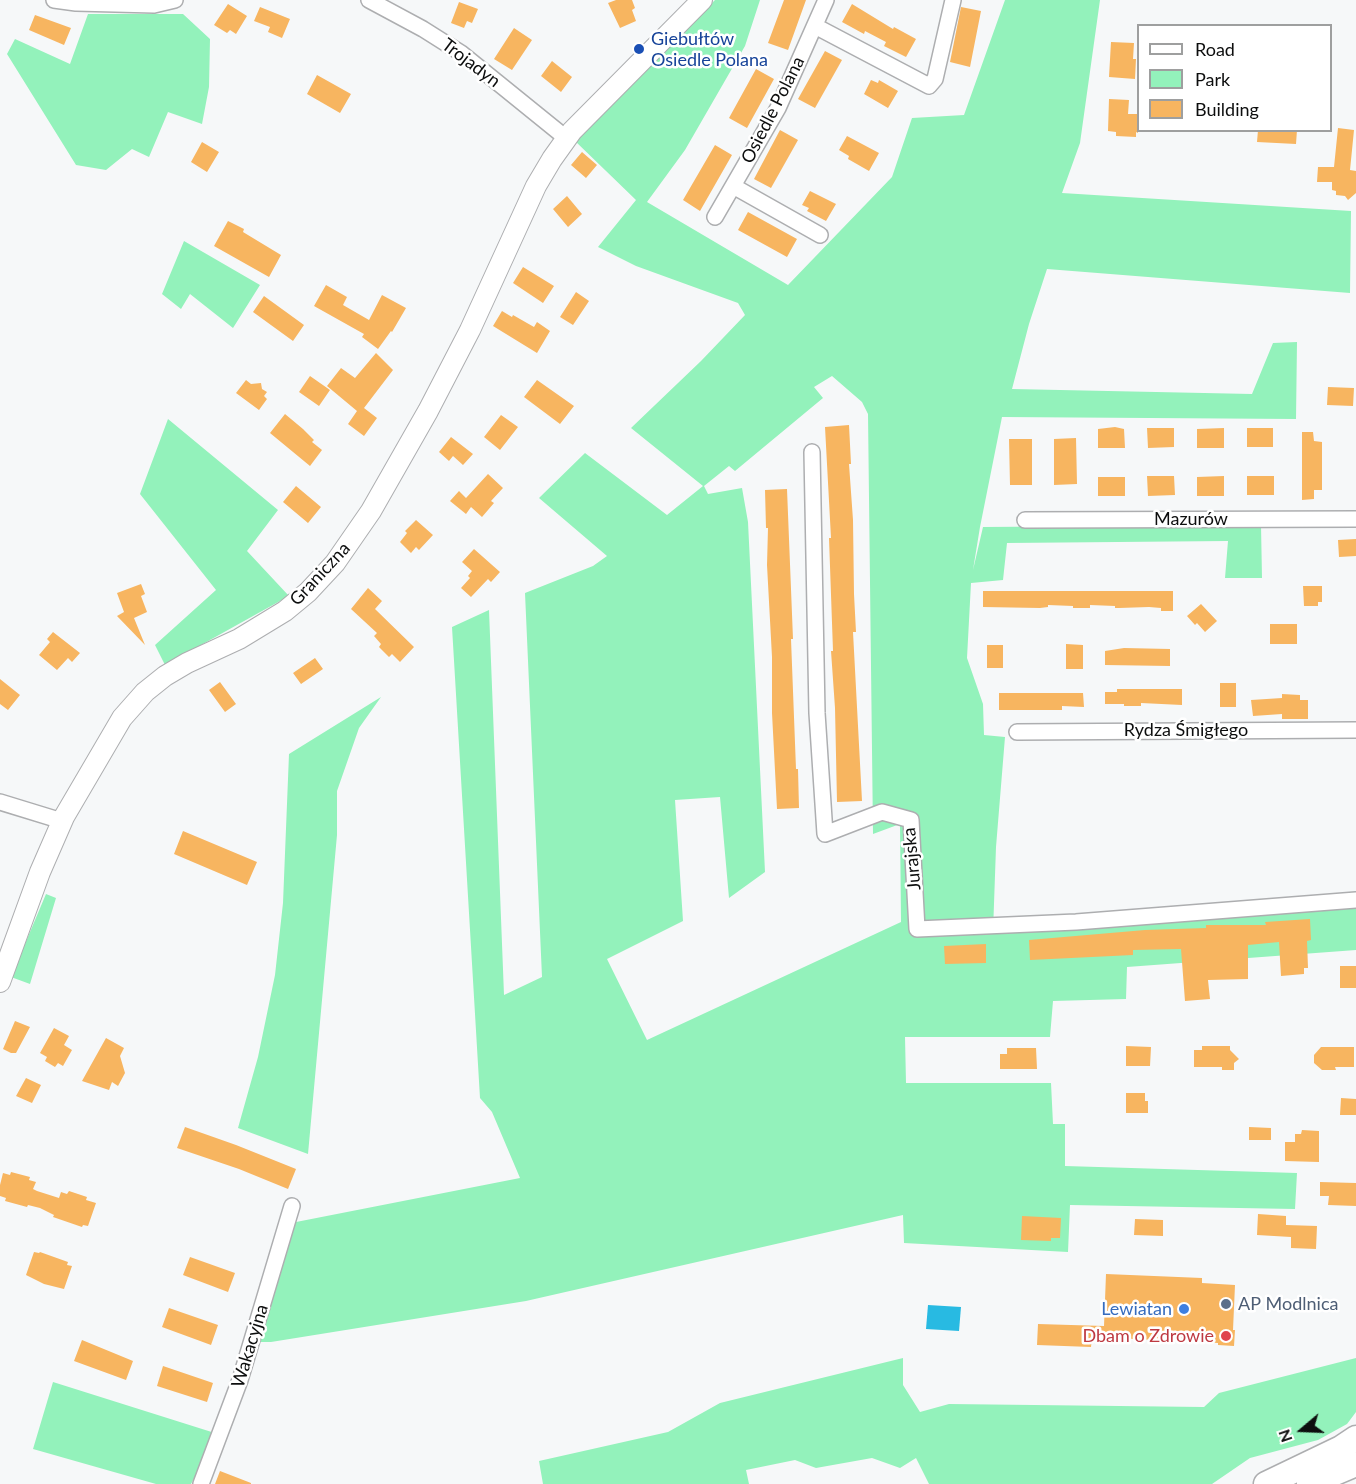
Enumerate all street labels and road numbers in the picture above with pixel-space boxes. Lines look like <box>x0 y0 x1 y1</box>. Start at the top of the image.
street label: Trojadyn <box>437 34 505 92</box>
street label: Osiedle Polana <box>737 53 809 167</box>
street label: Mazurów <box>1154 508 1228 530</box>
street label: Graniczna <box>285 538 355 610</box>
street label: Rydza Śmigłego <box>1124 719 1248 741</box>
street label: Jurajska <box>898 827 926 891</box>
street label: Wakacyjna <box>227 1302 273 1390</box>

